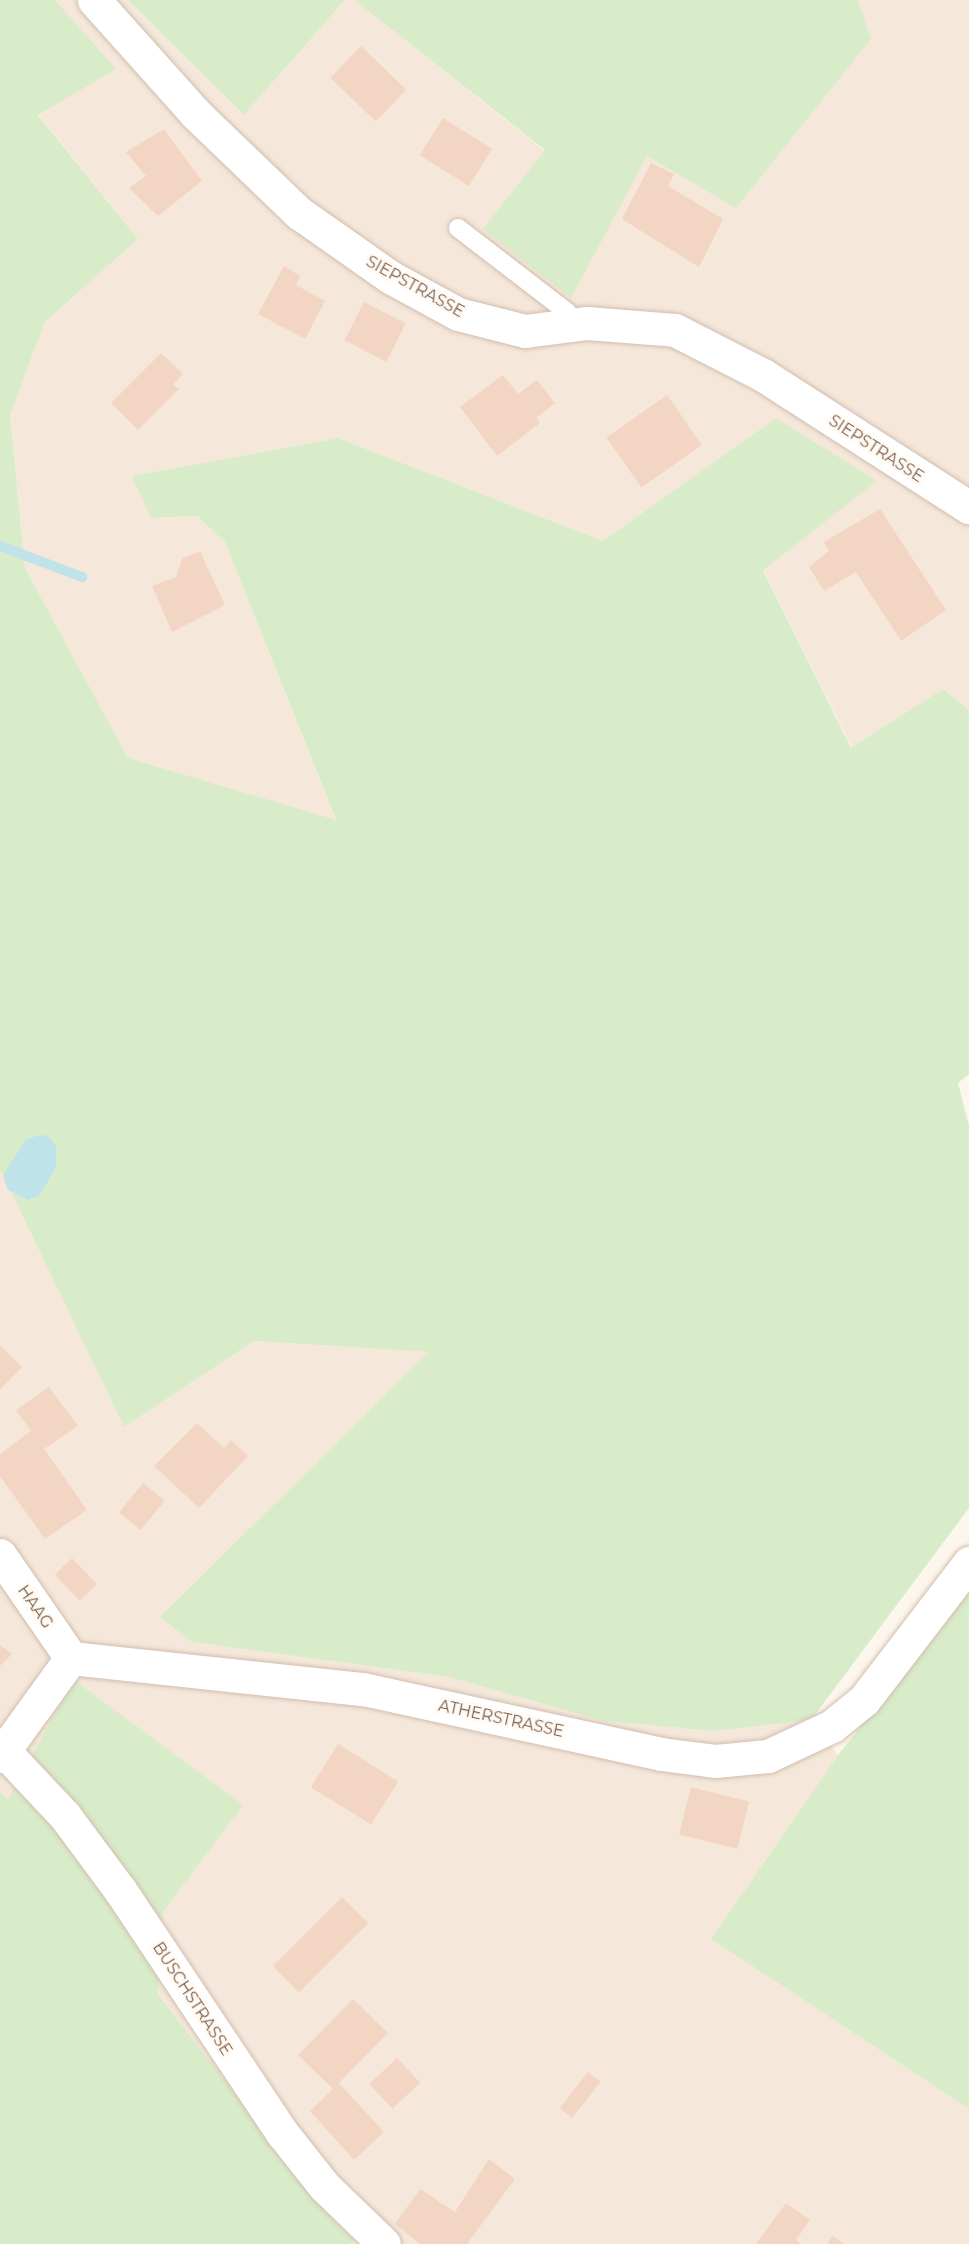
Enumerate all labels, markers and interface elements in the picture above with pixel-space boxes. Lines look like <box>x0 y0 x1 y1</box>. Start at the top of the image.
street label: SIEPSTRASSE <box>363 252 467 322</box>
street label: SIEPSTRASSE <box>825 411 927 487</box>
street label: HAAG <box>13 1582 57 1632</box>
street label: ATHERSTRASSE <box>437 1696 565 1742</box>
street label: BUSCHSTRASSE <box>148 1939 236 2059</box>

